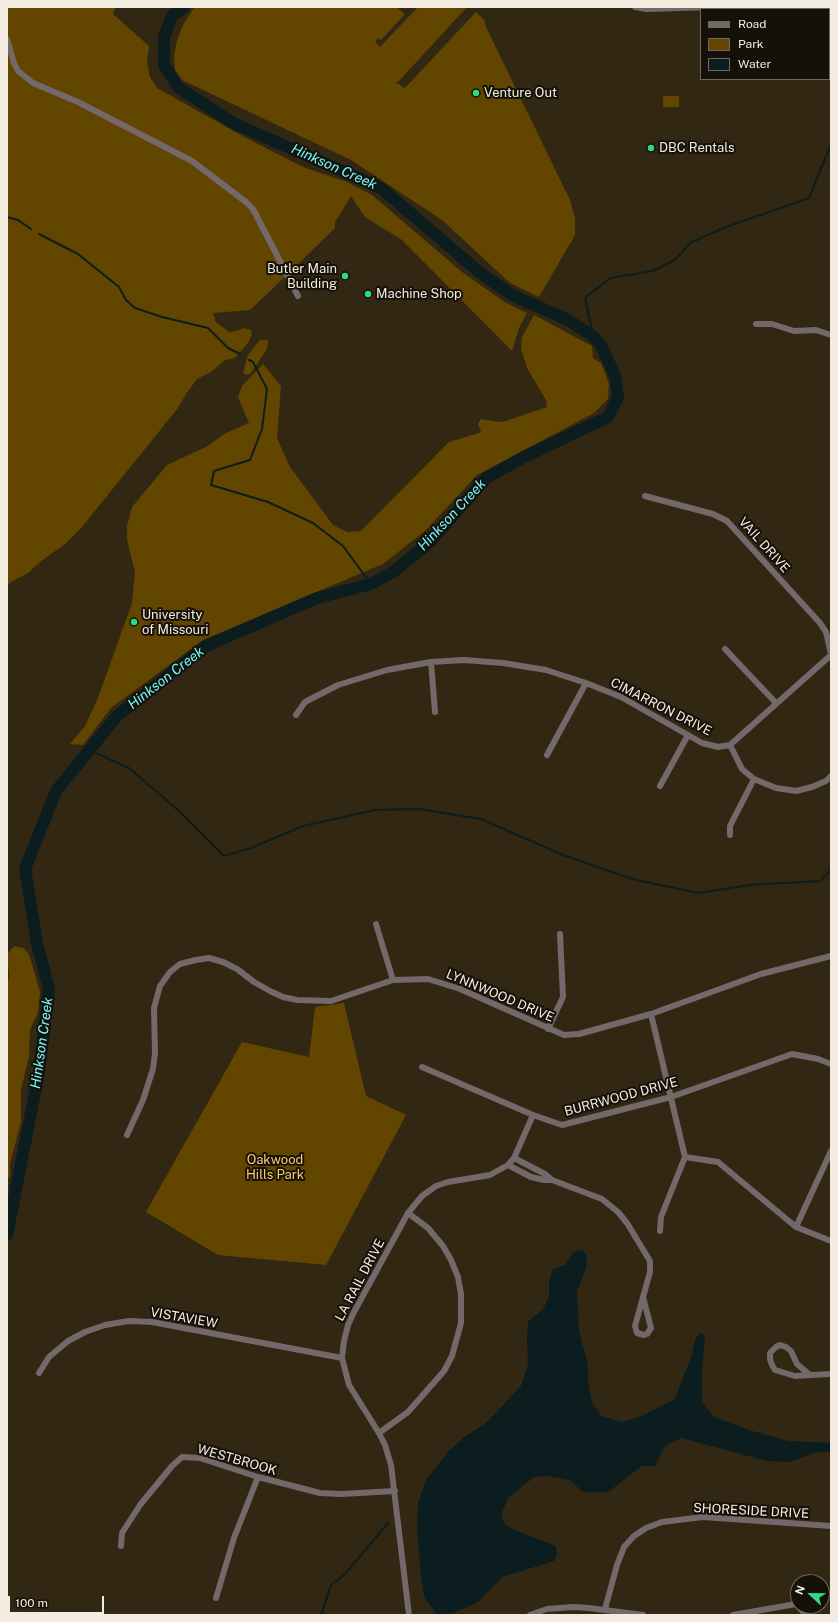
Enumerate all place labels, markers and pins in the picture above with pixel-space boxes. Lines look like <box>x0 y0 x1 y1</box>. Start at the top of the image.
place label: Venture Out <box>484 85 557 101</box>
marker: Venture Out <box>471 88 481 98</box>
place label: DBC Rentals <box>659 140 734 156</box>
marker: DBC Rentals <box>646 143 656 153</box>
place label: Butler Main Building <box>267 261 337 292</box>
marker: Butler Main Building <box>340 271 350 281</box>
place label: Machine Shop <box>376 286 462 302</box>
marker: Machine Shop <box>363 289 373 299</box>
place label: University of Missouri <box>142 607 209 638</box>
marker: University of Missouri <box>129 617 139 627</box>

